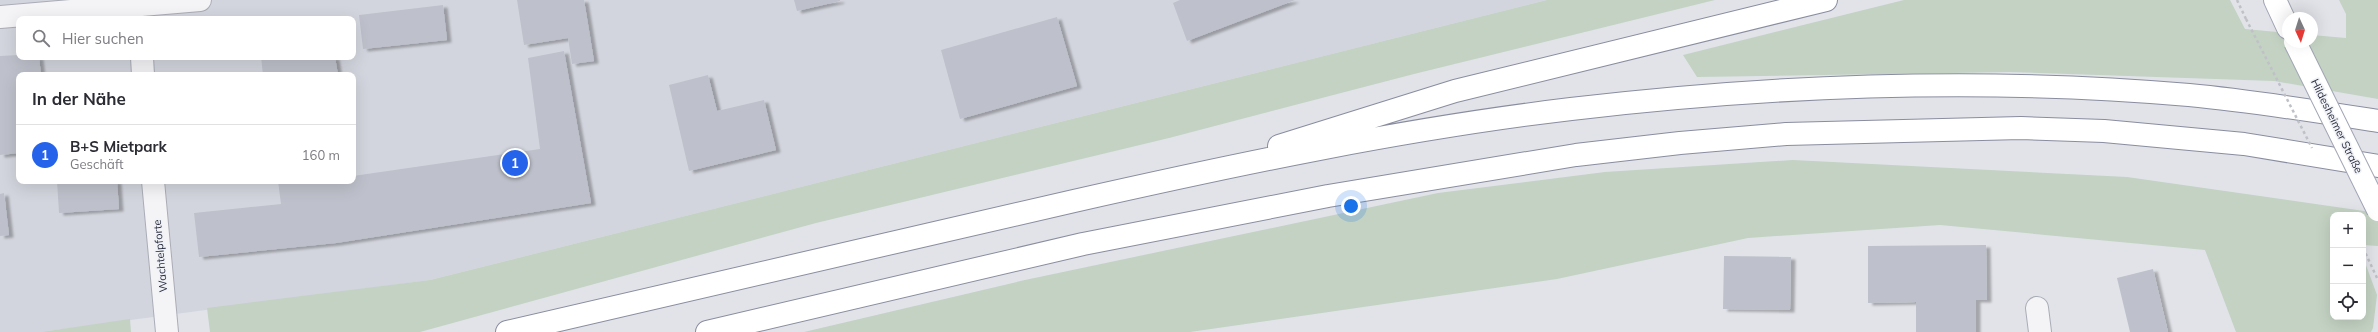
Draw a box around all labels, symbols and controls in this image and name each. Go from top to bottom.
north arrow [2282,12,2318,48]
search box [16,16,356,60]
icon: search [30,27,52,49]
text: Hier suchen [62,29,144,48]
street label: Hildesheimer Straße [2308,76,2366,176]
text: In der Nähe [32,88,126,109]
text: B+S Mietpark [70,137,167,156]
text: 1 [41,147,49,163]
text: 160 m [302,147,340,163]
pin: 1 [502,148,528,178]
text: Geschäft [70,156,124,172]
your location [1341,196,1361,216]
map controls [2330,212,2366,320]
button: + [2330,212,2366,248]
street label: Wachtelpforte [150,219,170,293]
button: − [2330,248,2366,284]
button: locate [2330,284,2366,320]

